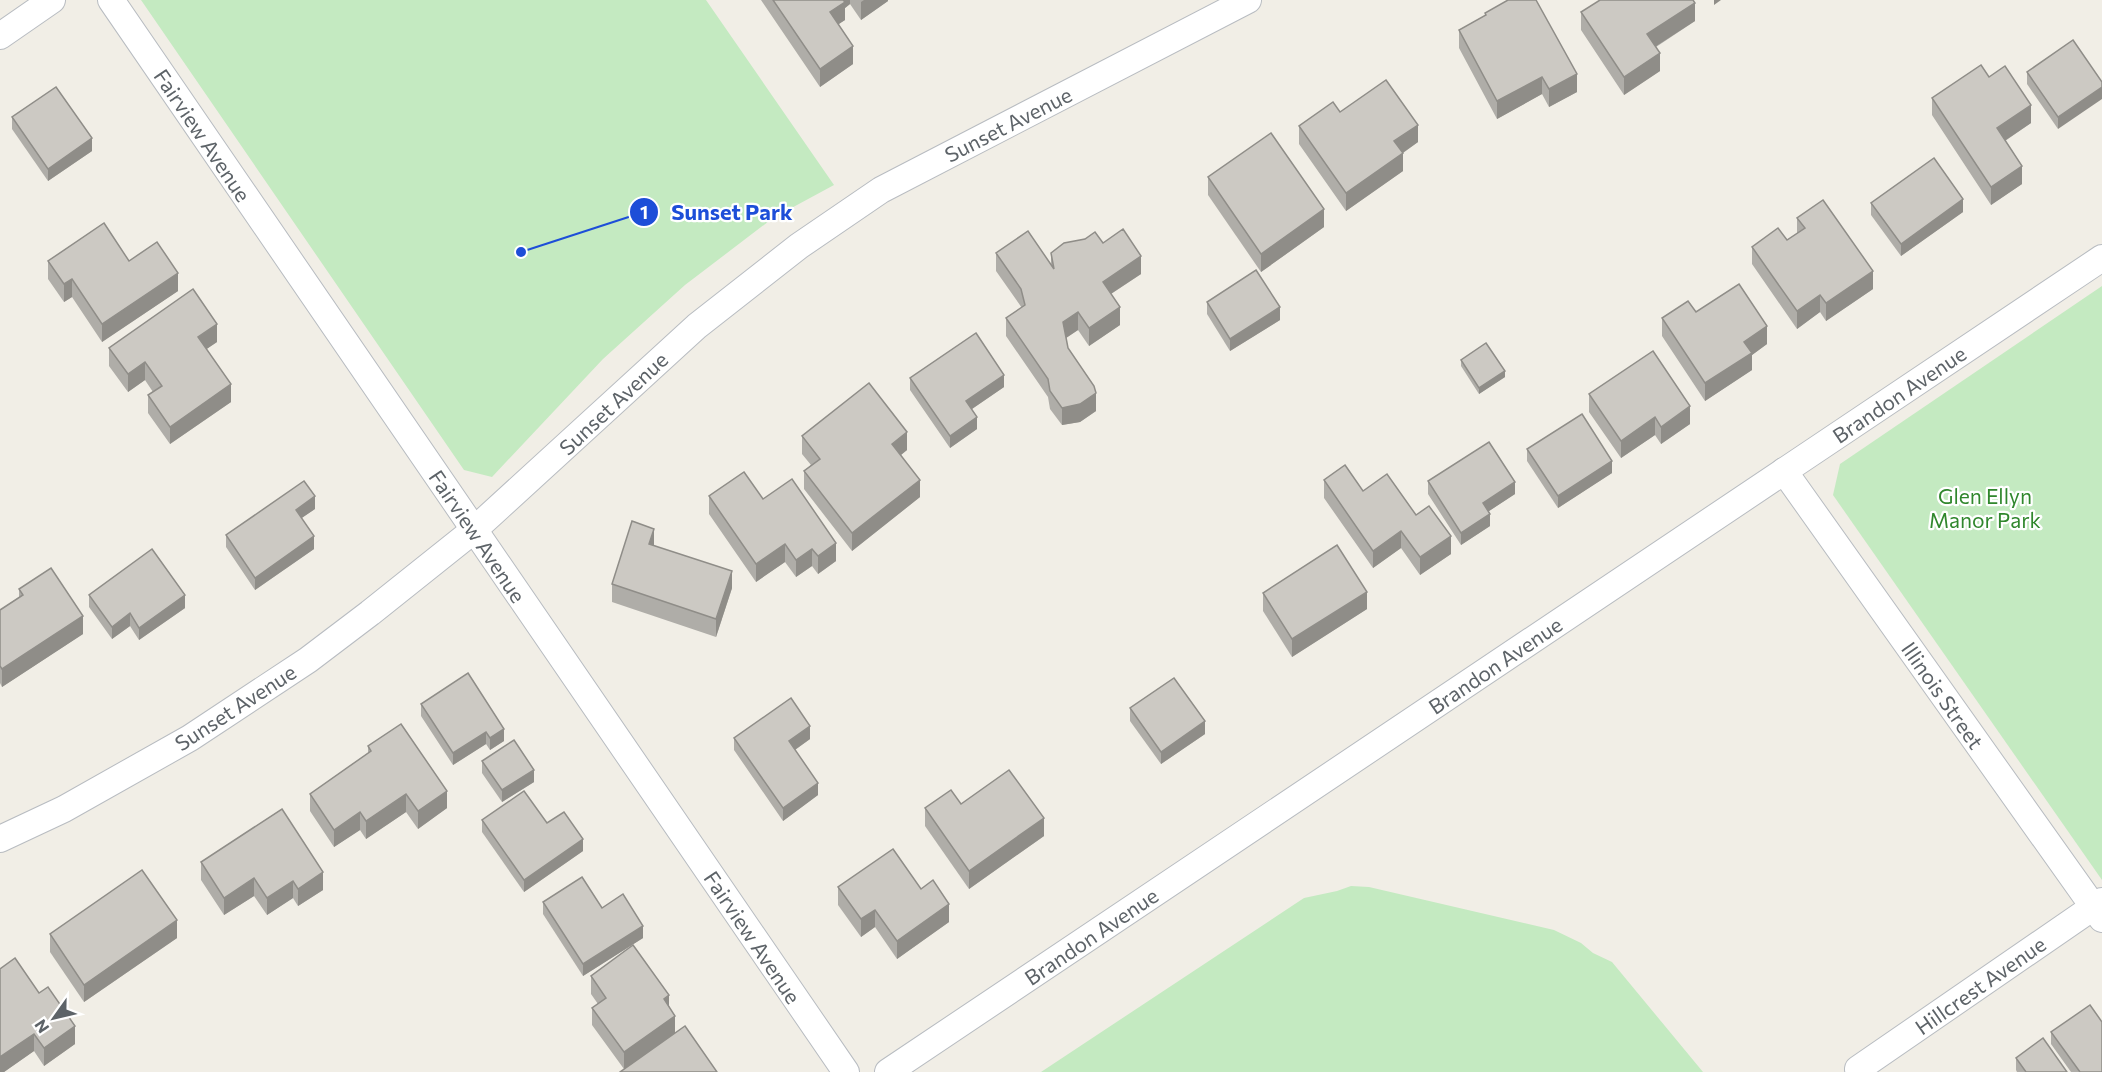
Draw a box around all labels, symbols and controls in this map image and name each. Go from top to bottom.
street label: Fairview Avenue [150,64,256,206]
street label: Sunset Avenue [940,81,1076,167]
callout: Sunset Park [629,192,805,232]
text: Sunset Park [671,198,793,225]
text: 1 [640,201,648,223]
street label: Brandon Avenue [1828,340,1970,448]
street label: Sunset Avenue [554,346,672,460]
street label: Fairview Avenue [425,465,531,607]
park label: Glen Ellyn Manor Park [1929,483,2041,532]
street label: Brandon Avenue [1424,611,1566,719]
street label: Illinois Street [1897,637,1989,753]
street label: Sunset Avenue [170,659,300,755]
street label: Fairview Avenue [700,866,806,1008]
street label: Brandon Avenue [1020,882,1162,990]
street label: Hillcrest Avenue [1910,931,2050,1039]
north arrow [24,988,84,1048]
text: N [30,1016,52,1037]

